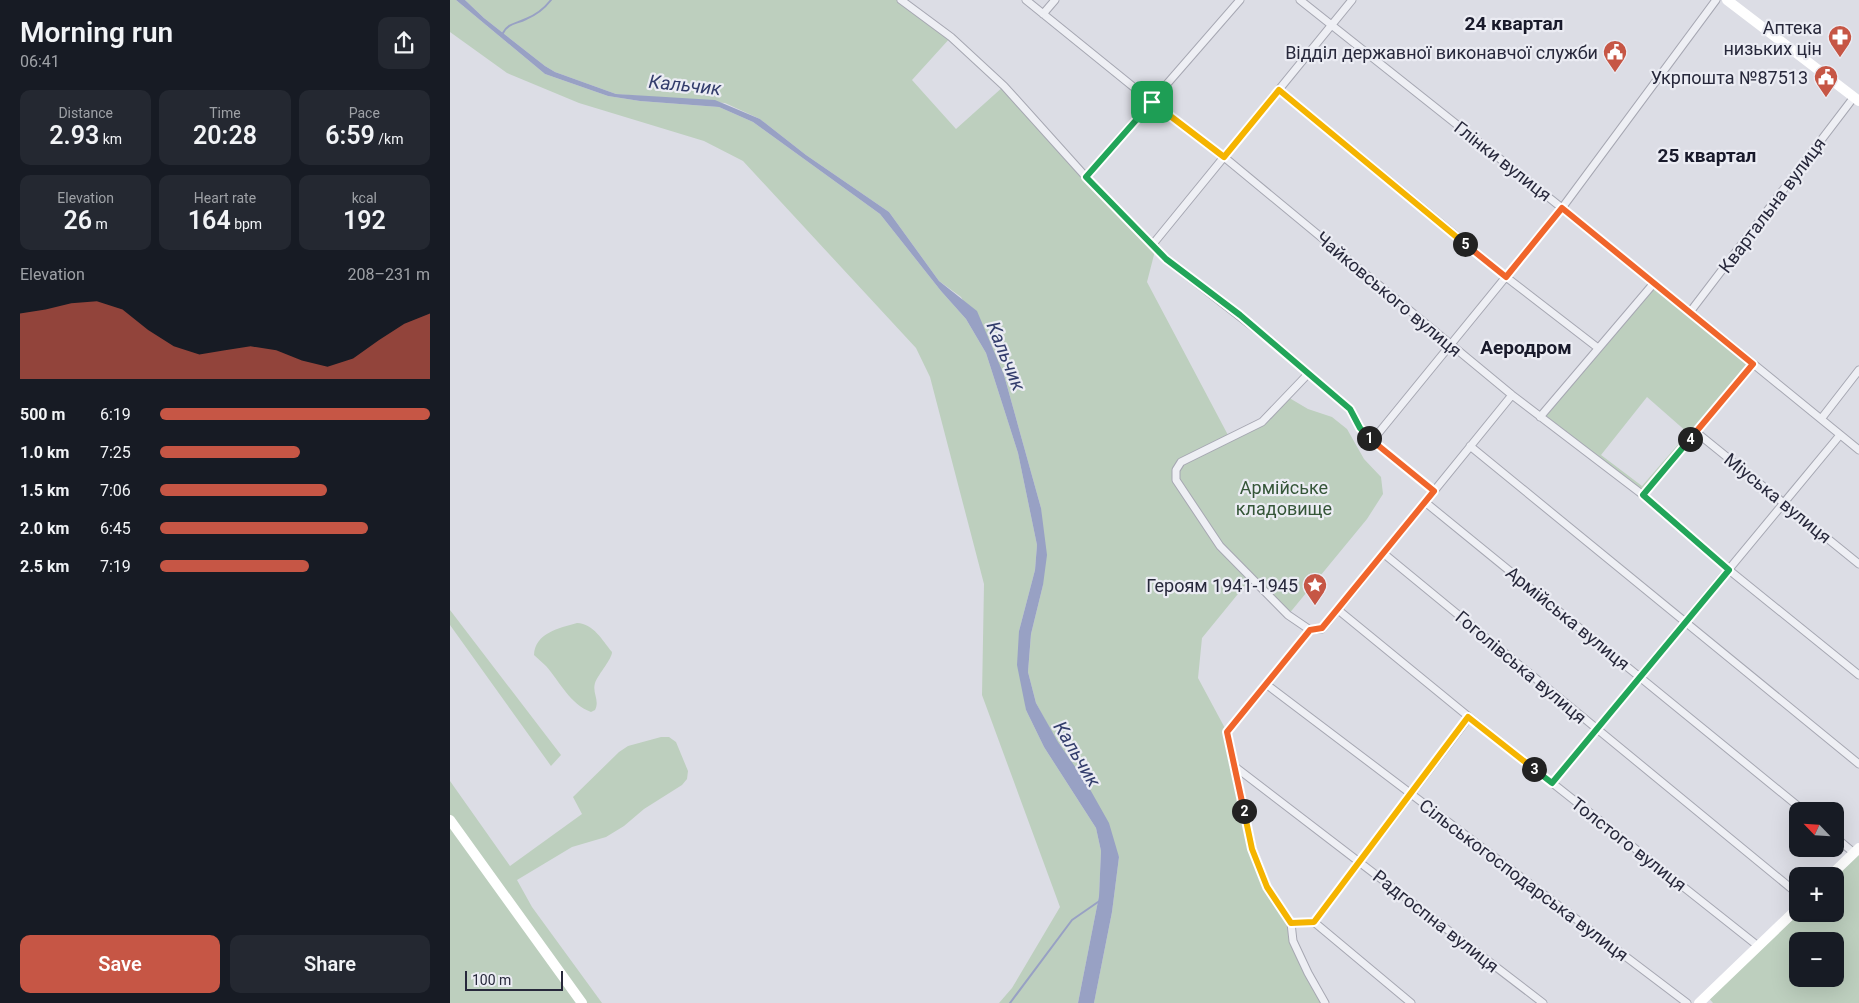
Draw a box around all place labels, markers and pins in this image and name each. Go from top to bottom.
place label: Аптека низьких цін [1723,17,1822,59]
pharmacy icon: Аптека низьких цін [1827,24,1853,58]
public building icon: Відділ державної виконавчої служби [1602,39,1628,73]
place label: Відділ державної виконавчої служби [1285,42,1598,63]
public building icon: Укрпошта №87513 [1813,64,1839,98]
place label: Укрпошта №87513 [1651,67,1808,88]
pin [1131,81,1173,123]
pin: 5 [1452,232,1478,256]
pin: 1 [1356,426,1382,450]
pin: 4 [1678,426,1702,452]
place icon: Героям 1941-1945 [1302,572,1328,606]
place label: Героям 1941-1945 [1146,575,1298,596]
pin: 3 [1522,756,1546,782]
pin: 2 [1232,798,1256,824]

